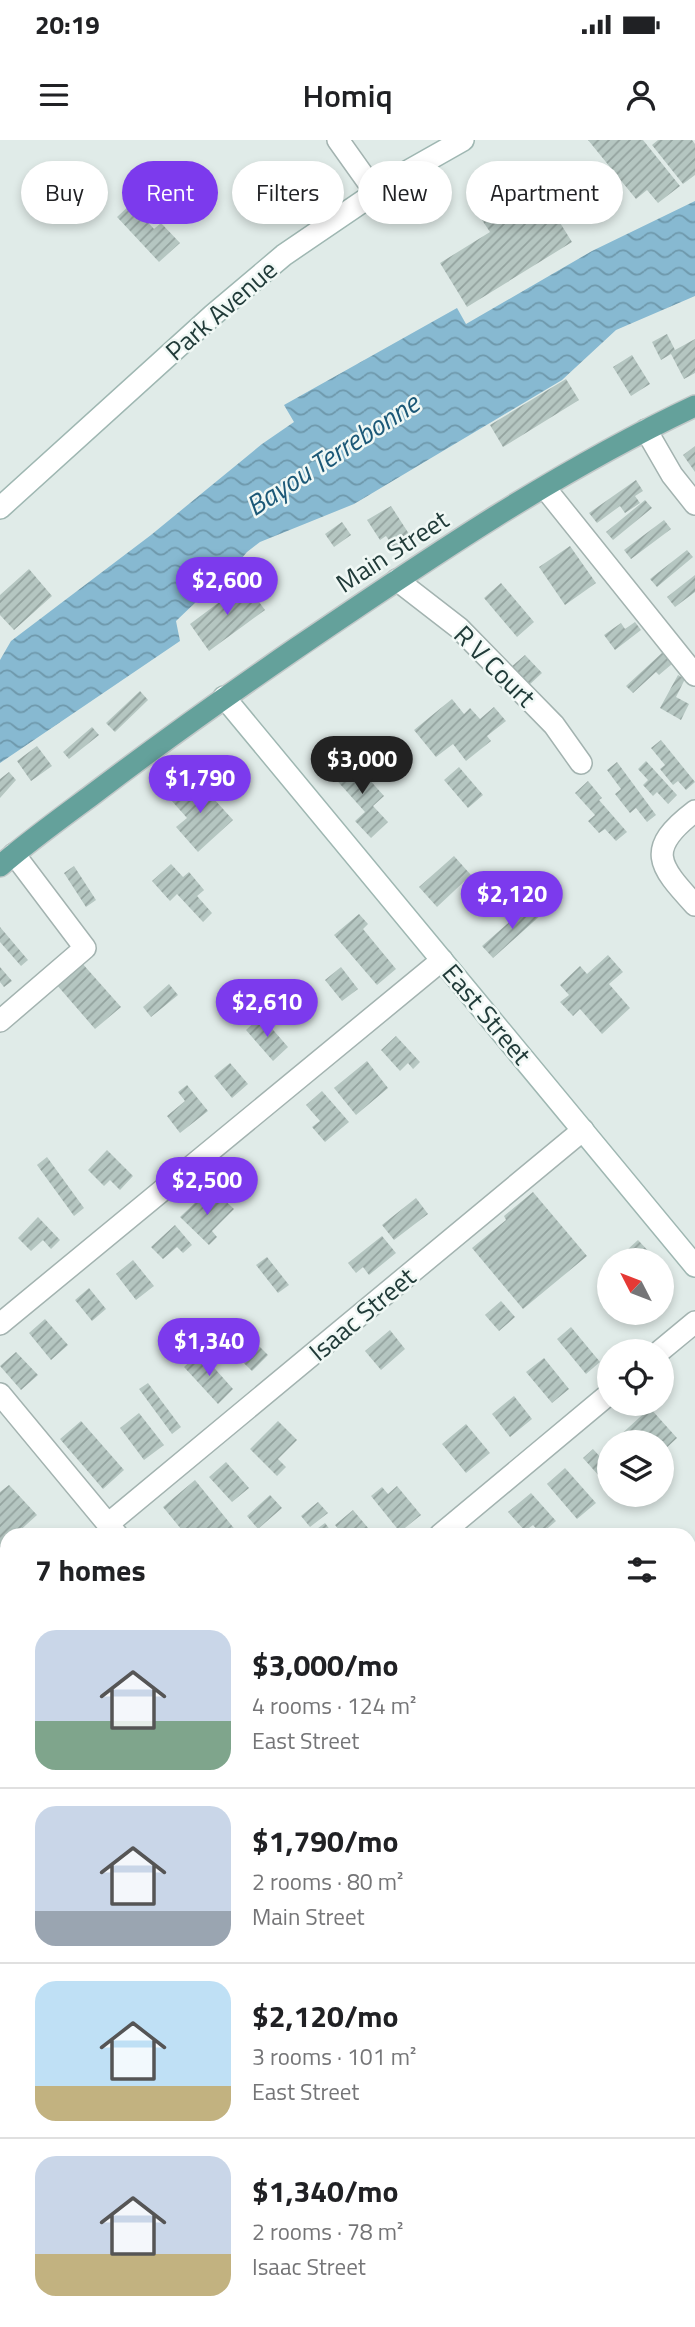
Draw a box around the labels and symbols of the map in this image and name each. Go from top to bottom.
street label: Park Avenue [157,250,285,370]
water label: Bayou Terrebonne [237,381,429,526]
street label: Main Street [328,500,456,602]
pin: $2,600 [170,558,284,617]
street label: R V Court [445,616,545,716]
pin: $3,000 [305,736,419,796]
pin: $1,790 [143,756,257,815]
pin: $2,120 [455,872,569,931]
street label: East Street [433,955,541,1073]
pin: $2,610 [210,979,324,1039]
pin: $2,500 [150,1158,264,1217]
north arrow [597,1248,674,1325]
street label: Isaac Street [300,1258,424,1370]
pin: $1,340 [152,1318,266,1378]

